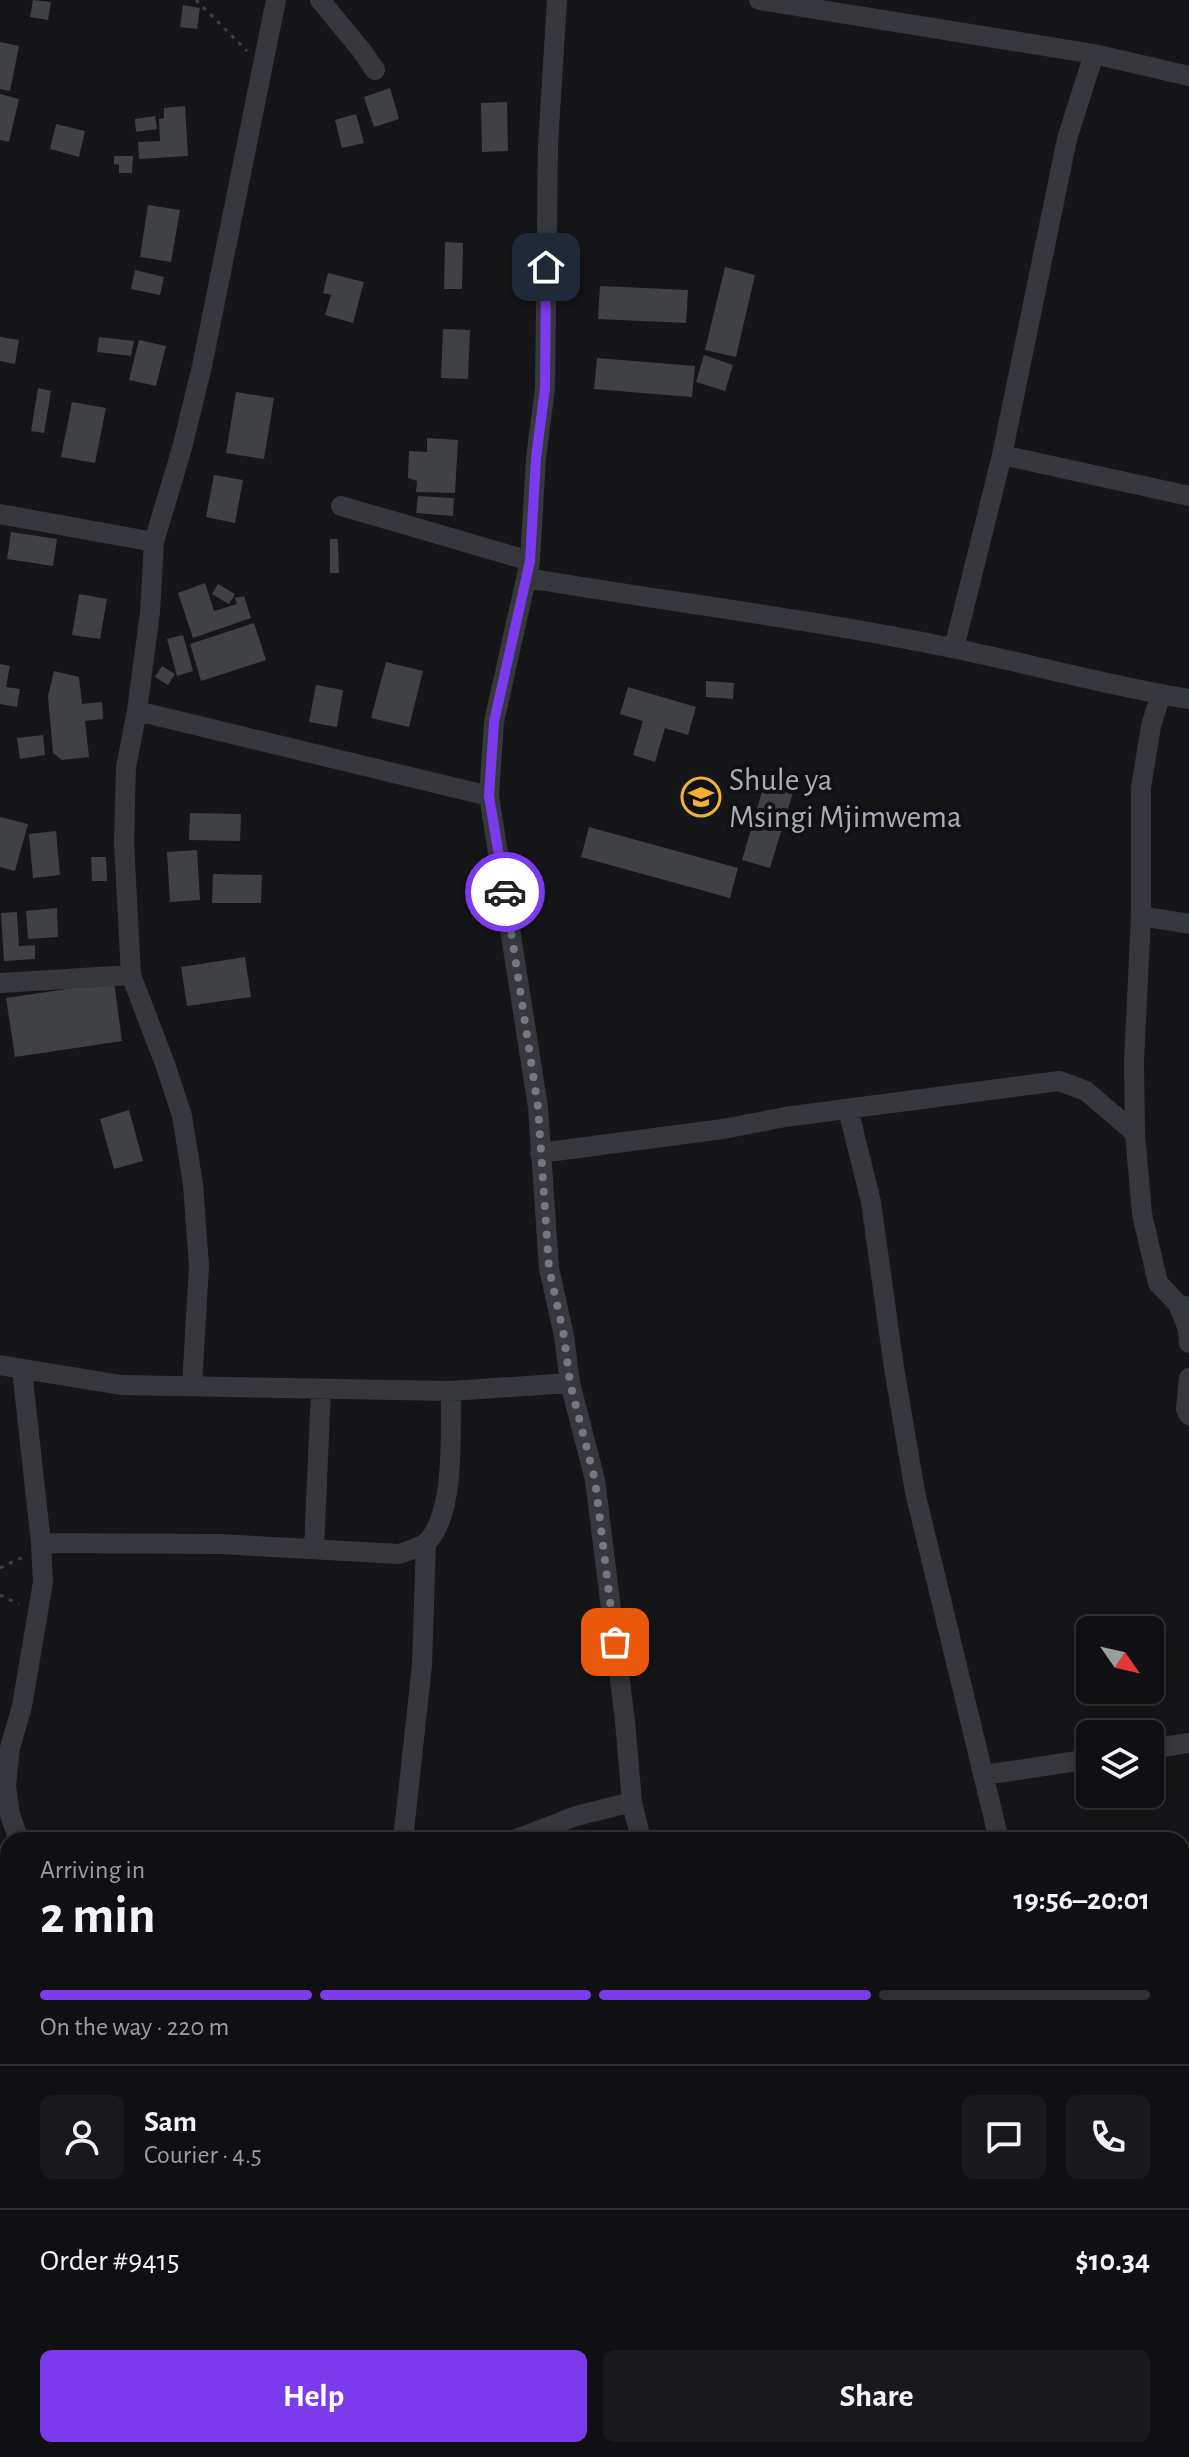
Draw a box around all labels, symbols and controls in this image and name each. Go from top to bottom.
pin [512,233,580,301]
icon: home [524,245,568,289]
place label: Shule ya Msingi Mjimwema [729,764,962,833]
school or university icon: Shule ya Msingi Mjimwema [680,776,722,818]
courier [465,852,545,932]
icon: car [483,870,527,914]
pin [581,1608,649,1676]
north arrow [1076,1616,1164,1704]
map controls [1076,1616,1164,1808]
icon: bag [593,1620,637,1664]
button: layers [1076,1720,1164,1808]
text: Arriving in [40,1857,145,1883]
text: 19:56–20:01 [1014,1885,1150,1915]
text: 2 min [40,1890,155,1942]
text: On the way · 220 m [40,2014,229,2040]
button: person [40,2095,124,2179]
button: chat [962,2095,1046,2179]
button: phone [1066,2095,1150,2179]
text: Sam [144,2107,197,2137]
text: Courier · 4.5 [144,2142,262,2168]
text: Order #9415 [40,2246,180,2276]
text: $10.34 [1075,2246,1150,2276]
button: Help [40,2350,587,2442]
button: Share [603,2350,1150,2442]

